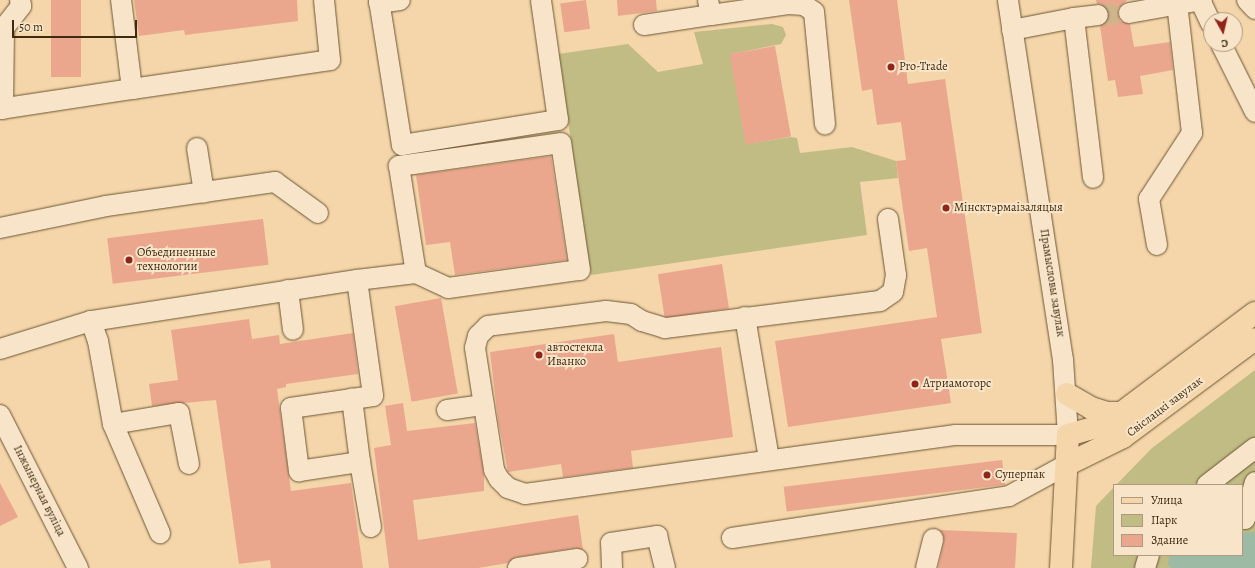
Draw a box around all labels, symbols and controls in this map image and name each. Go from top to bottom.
scale bar [14,12,139,38]
north arrow [1203,12,1243,52]
text: 50 m [19,19,43,35]
text: С [1220,35,1229,51]
place label: Pro-Trade [899,60,948,74]
marker: Pro-Trade [886,62,896,72]
place label: Мінсктэрмаізаляцыя [954,201,1063,215]
marker: Мінсктэрмаізаляцыя [941,203,951,213]
street label: Прамысловы завулак [1036,228,1068,338]
place label: Объединенные технологии [137,246,216,274]
marker: Объединенные технологии [124,255,134,265]
place label: автостекла Иванко [547,341,603,369]
marker: автостекла Иванко [534,350,544,360]
street label: Свіслацкі завулак [1124,374,1206,440]
place label: Атриамоторс [923,377,991,391]
marker: Атриамоторс [910,379,920,389]
street label: Інжынерная вуліца [10,443,68,539]
place label: Суперпак [995,468,1045,482]
marker: Суперпак [982,470,992,480]
legend [1113,484,1243,556]
text: Улица [1151,492,1182,508]
text: Парк [1151,512,1177,528]
text: Здание [1151,532,1188,548]

